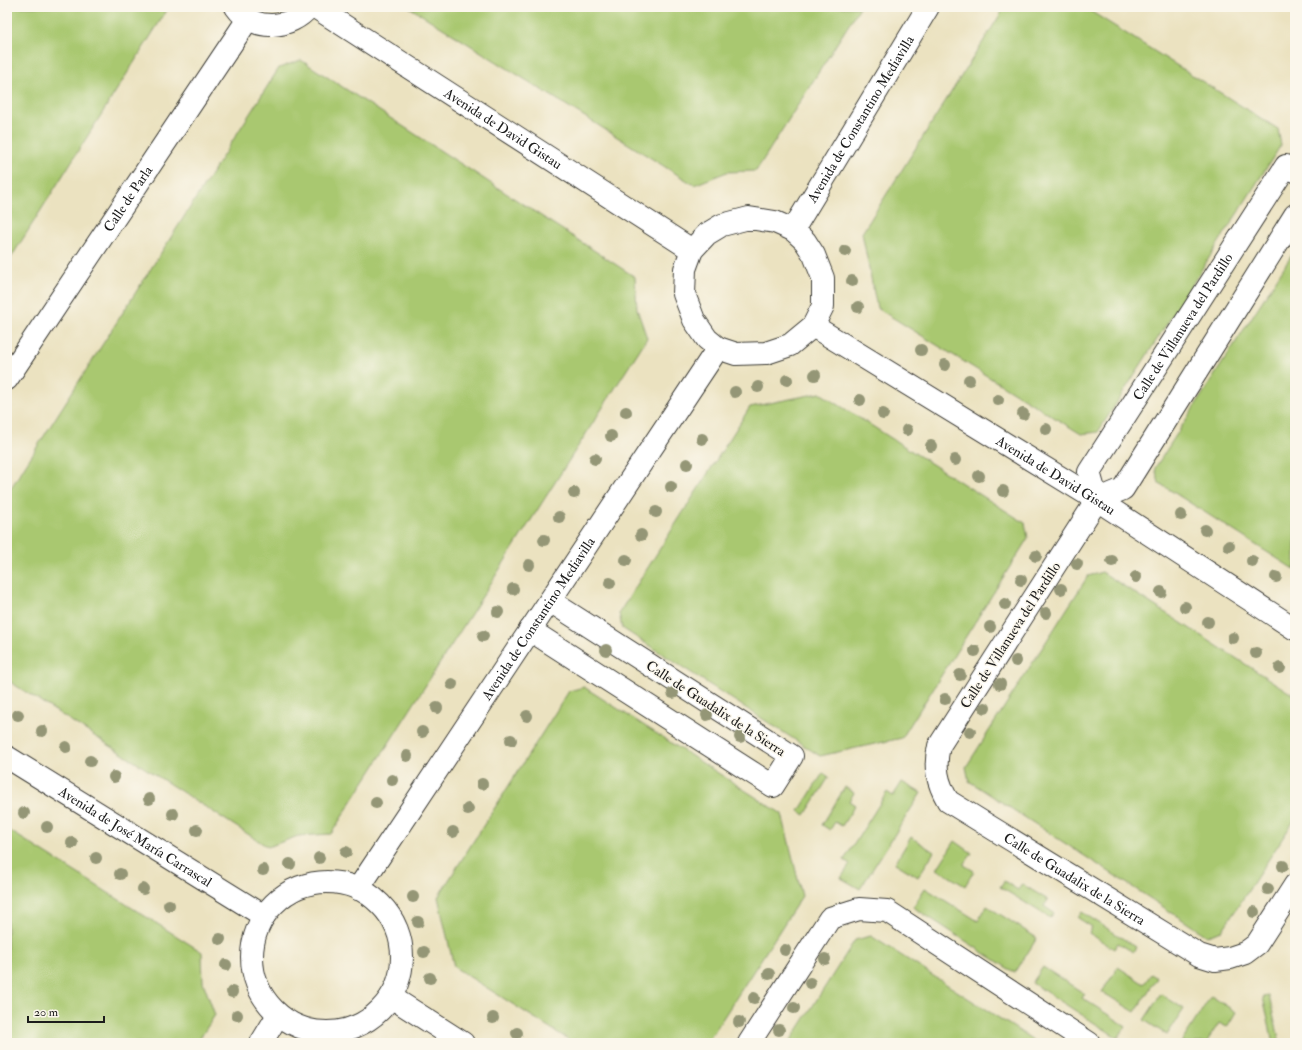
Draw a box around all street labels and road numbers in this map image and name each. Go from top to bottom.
street label: Avenida de Constantino Mediavilla [803,32,918,207]
street label: Avenida de David Gistau [440,84,565,173]
street label: Calle de Parla [100,163,156,235]
street label: Calle de Villanueva del Pardillo [1129,250,1237,404]
street label: Avenida de David Gistau [992,432,1118,519]
street label: Avenida de Constantino Mediavilla [478,534,599,704]
street label: Calle de Villanueva del Pardillo [957,559,1064,712]
street label: Calle de Guadalix de la Sierra [643,657,789,760]
street label: Avenida de José María Carrascal [54,782,215,891]
street label: Calle de Guadalix de la Sierra [1000,829,1149,929]

